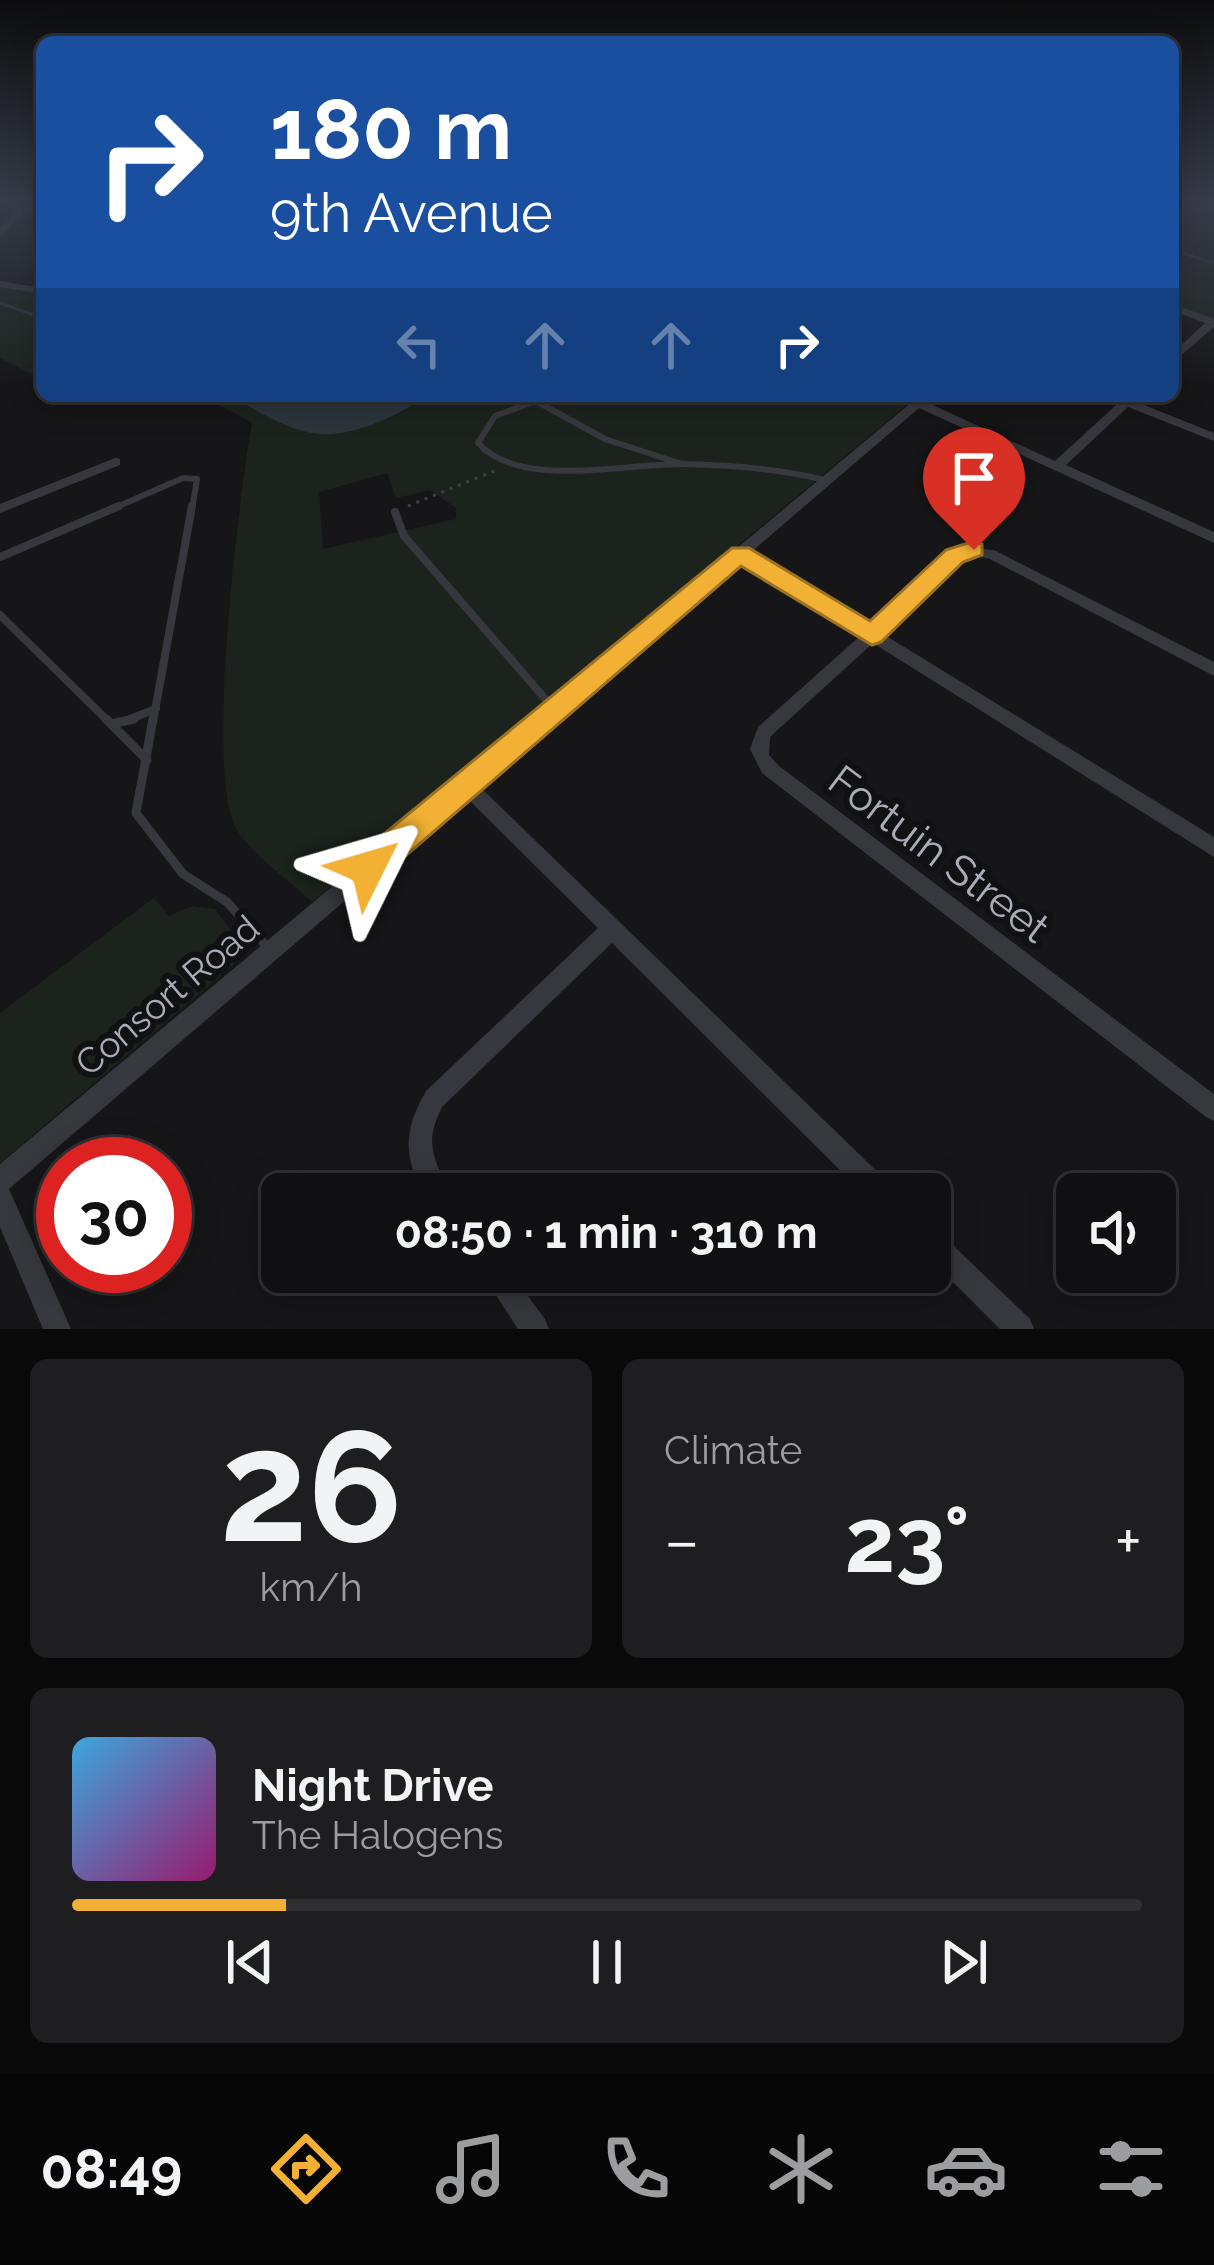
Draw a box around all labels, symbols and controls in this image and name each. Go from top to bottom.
text: 180 m [270,80,512,179]
icon: right [72,84,228,240]
text: 9th Avenue [270,181,553,245]
icon: left [386,312,452,378]
icon: ahead [512,312,578,378]
icon: ahead [638,312,704,378]
icon: right [764,312,830,378]
pin [923,427,1025,550]
icon: arrive [941,445,1007,511]
street label: Fortuin Street [819,755,1059,953]
position arrow [305,805,431,931]
street label: Consort Road [67,906,267,1084]
speed limit sign: 30 [36,1137,192,1293]
map controls [1056,1173,1176,1293]
button: sound [1056,1173,1176,1293]
text: 08:50 · 1 min · 310 m [394,1206,818,1259]
text: 26 [220,1394,402,1578]
text: Climate [664,1427,802,1473]
text: 23° [845,1487,970,1593]
text: − [664,1502,700,1579]
text: + [1115,1502,1142,1579]
text: km/h [260,1564,362,1610]
text: Night Drive [252,1759,493,1812]
text: The Halogens [252,1812,504,1858]
icon: previous [217,1929,283,1995]
icon: pause [574,1929,640,1995]
icon: next [931,1929,997,1995]
icon: directions [264,2127,348,2211]
icon: music [429,2127,513,2211]
icon: phone [594,2127,678,2211]
icon: climate [759,2127,843,2211]
icon: car [924,2127,1008,2211]
icon: filters [1089,2127,1173,2211]
text: 08:49 [41,2137,182,2201]

